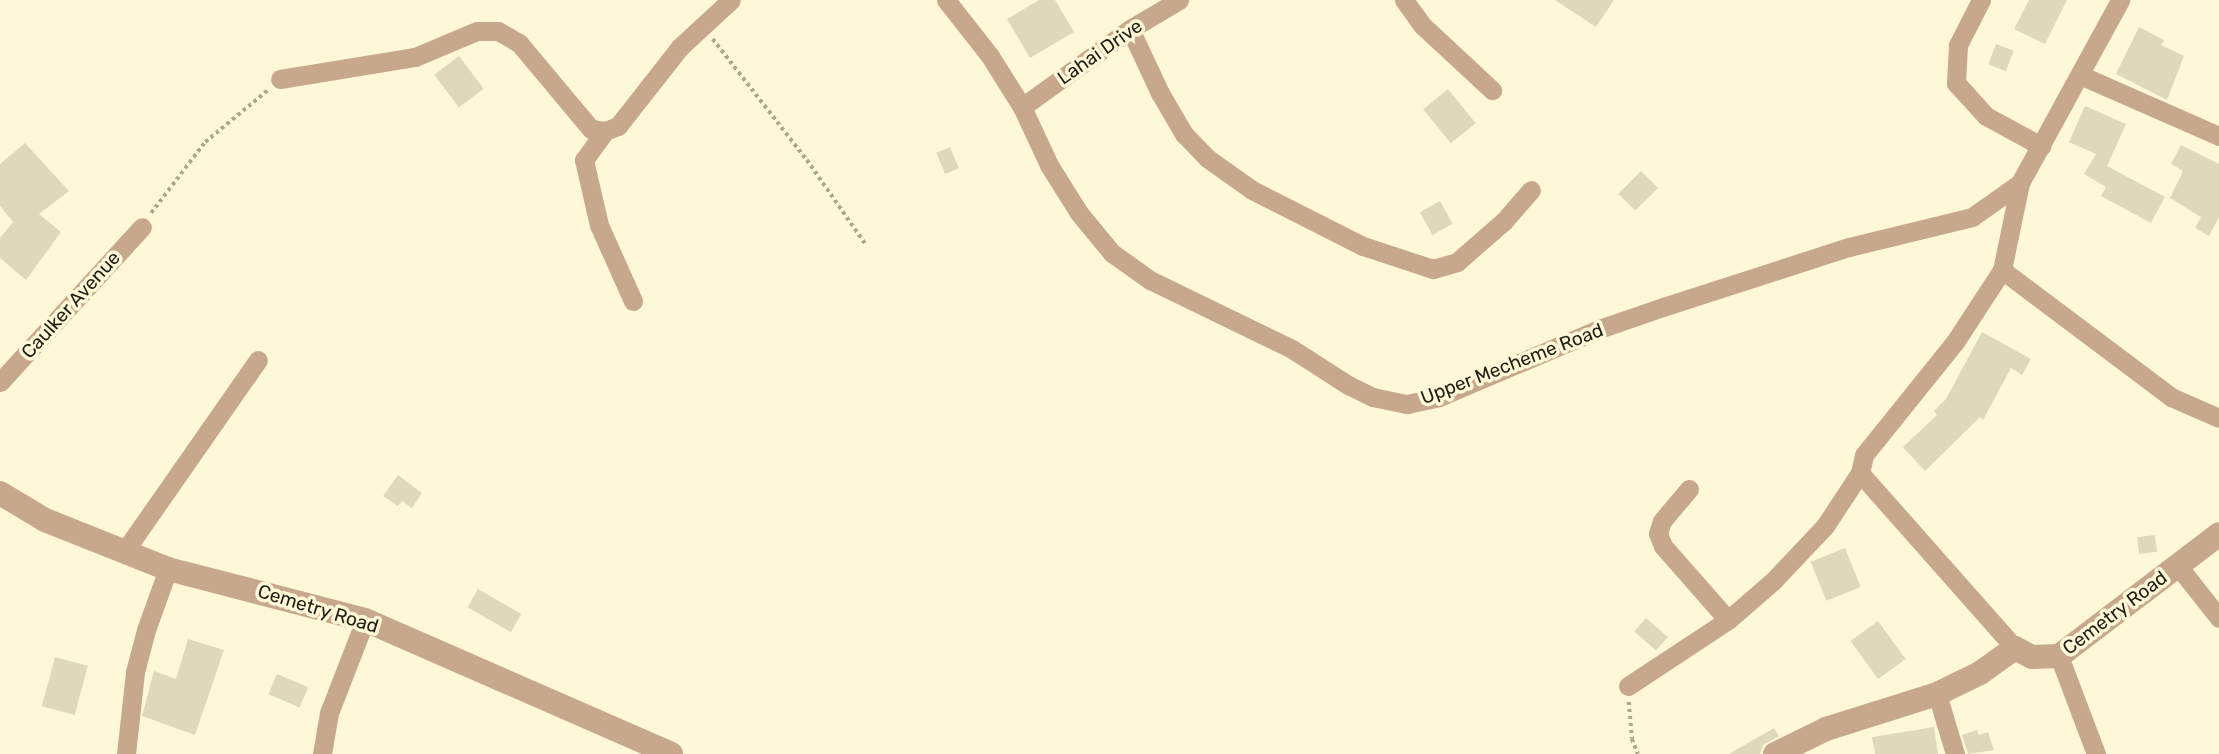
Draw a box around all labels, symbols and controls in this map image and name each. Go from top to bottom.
street label: Lahai Drive [1053,14,1147,90]
street label: Caulker Avenue [16,246,126,364]
street label: Upper Mecheme Road [1417,319,1607,409]
street label: Cemetry Road [2058,566,2172,660]
street label: Cemetry Road [255,580,381,638]

